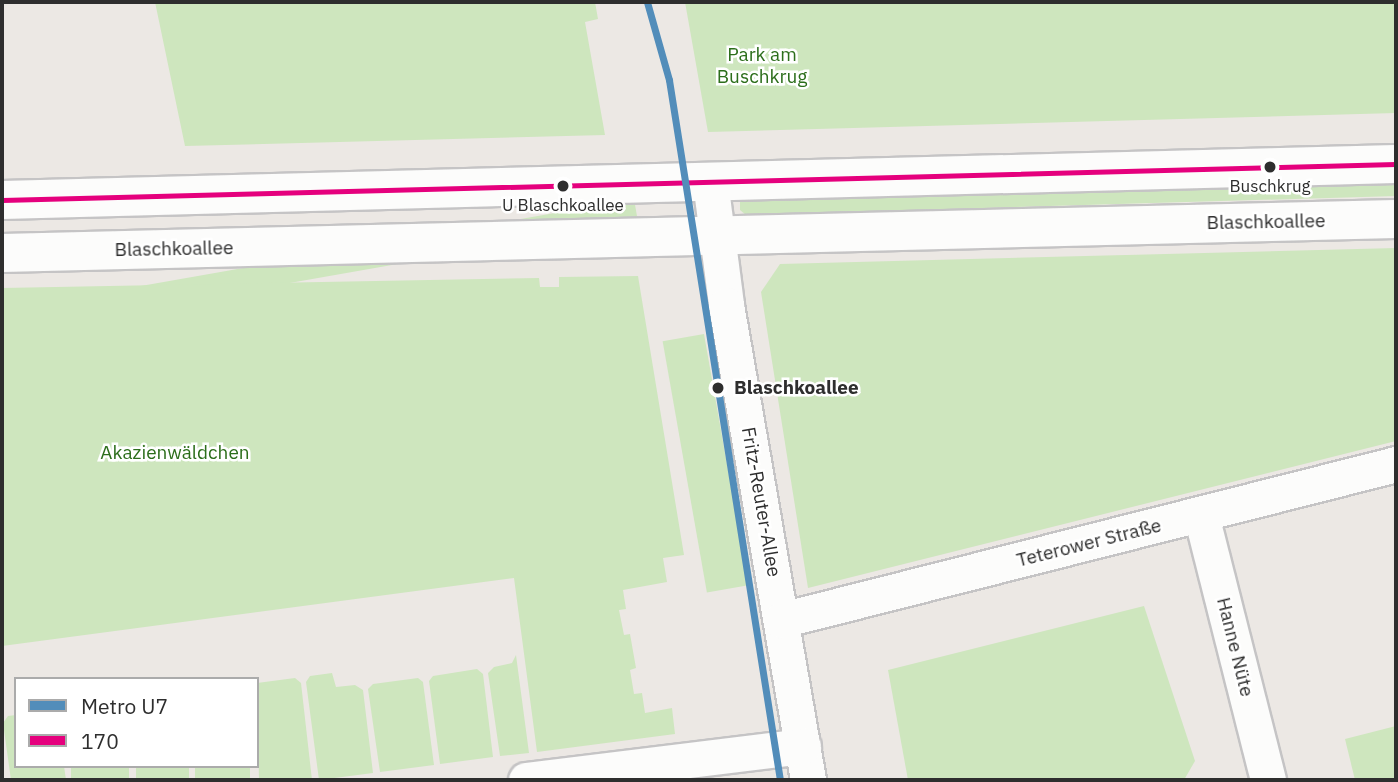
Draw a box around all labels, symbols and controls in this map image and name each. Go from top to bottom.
park label: Park am Buschkrug [717,44,807,88]
marker: Buschkrug [1263,160,1277,174]
place label: Buschkrug [1229,177,1311,197]
marker: U Blaschkoallee [556,179,570,193]
place label: U Blaschkoallee [502,196,624,216]
street label: Blaschkoallee [1206,210,1326,234]
street label: Blaschkoallee [114,237,234,261]
place label: Blaschkoallee [734,377,859,399]
marker: Blaschkoallee [708,378,728,398]
street label: Fritz-Reuter-Allee [737,425,785,579]
park label: Akazienwäldchen [100,442,250,464]
street label: Teterower Straße [1014,514,1164,572]
street label: Hanne Nüte [1212,595,1258,699]
legend [14,677,259,768]
text: Metro U7 [81,692,168,720]
text: 170 [81,727,119,755]

